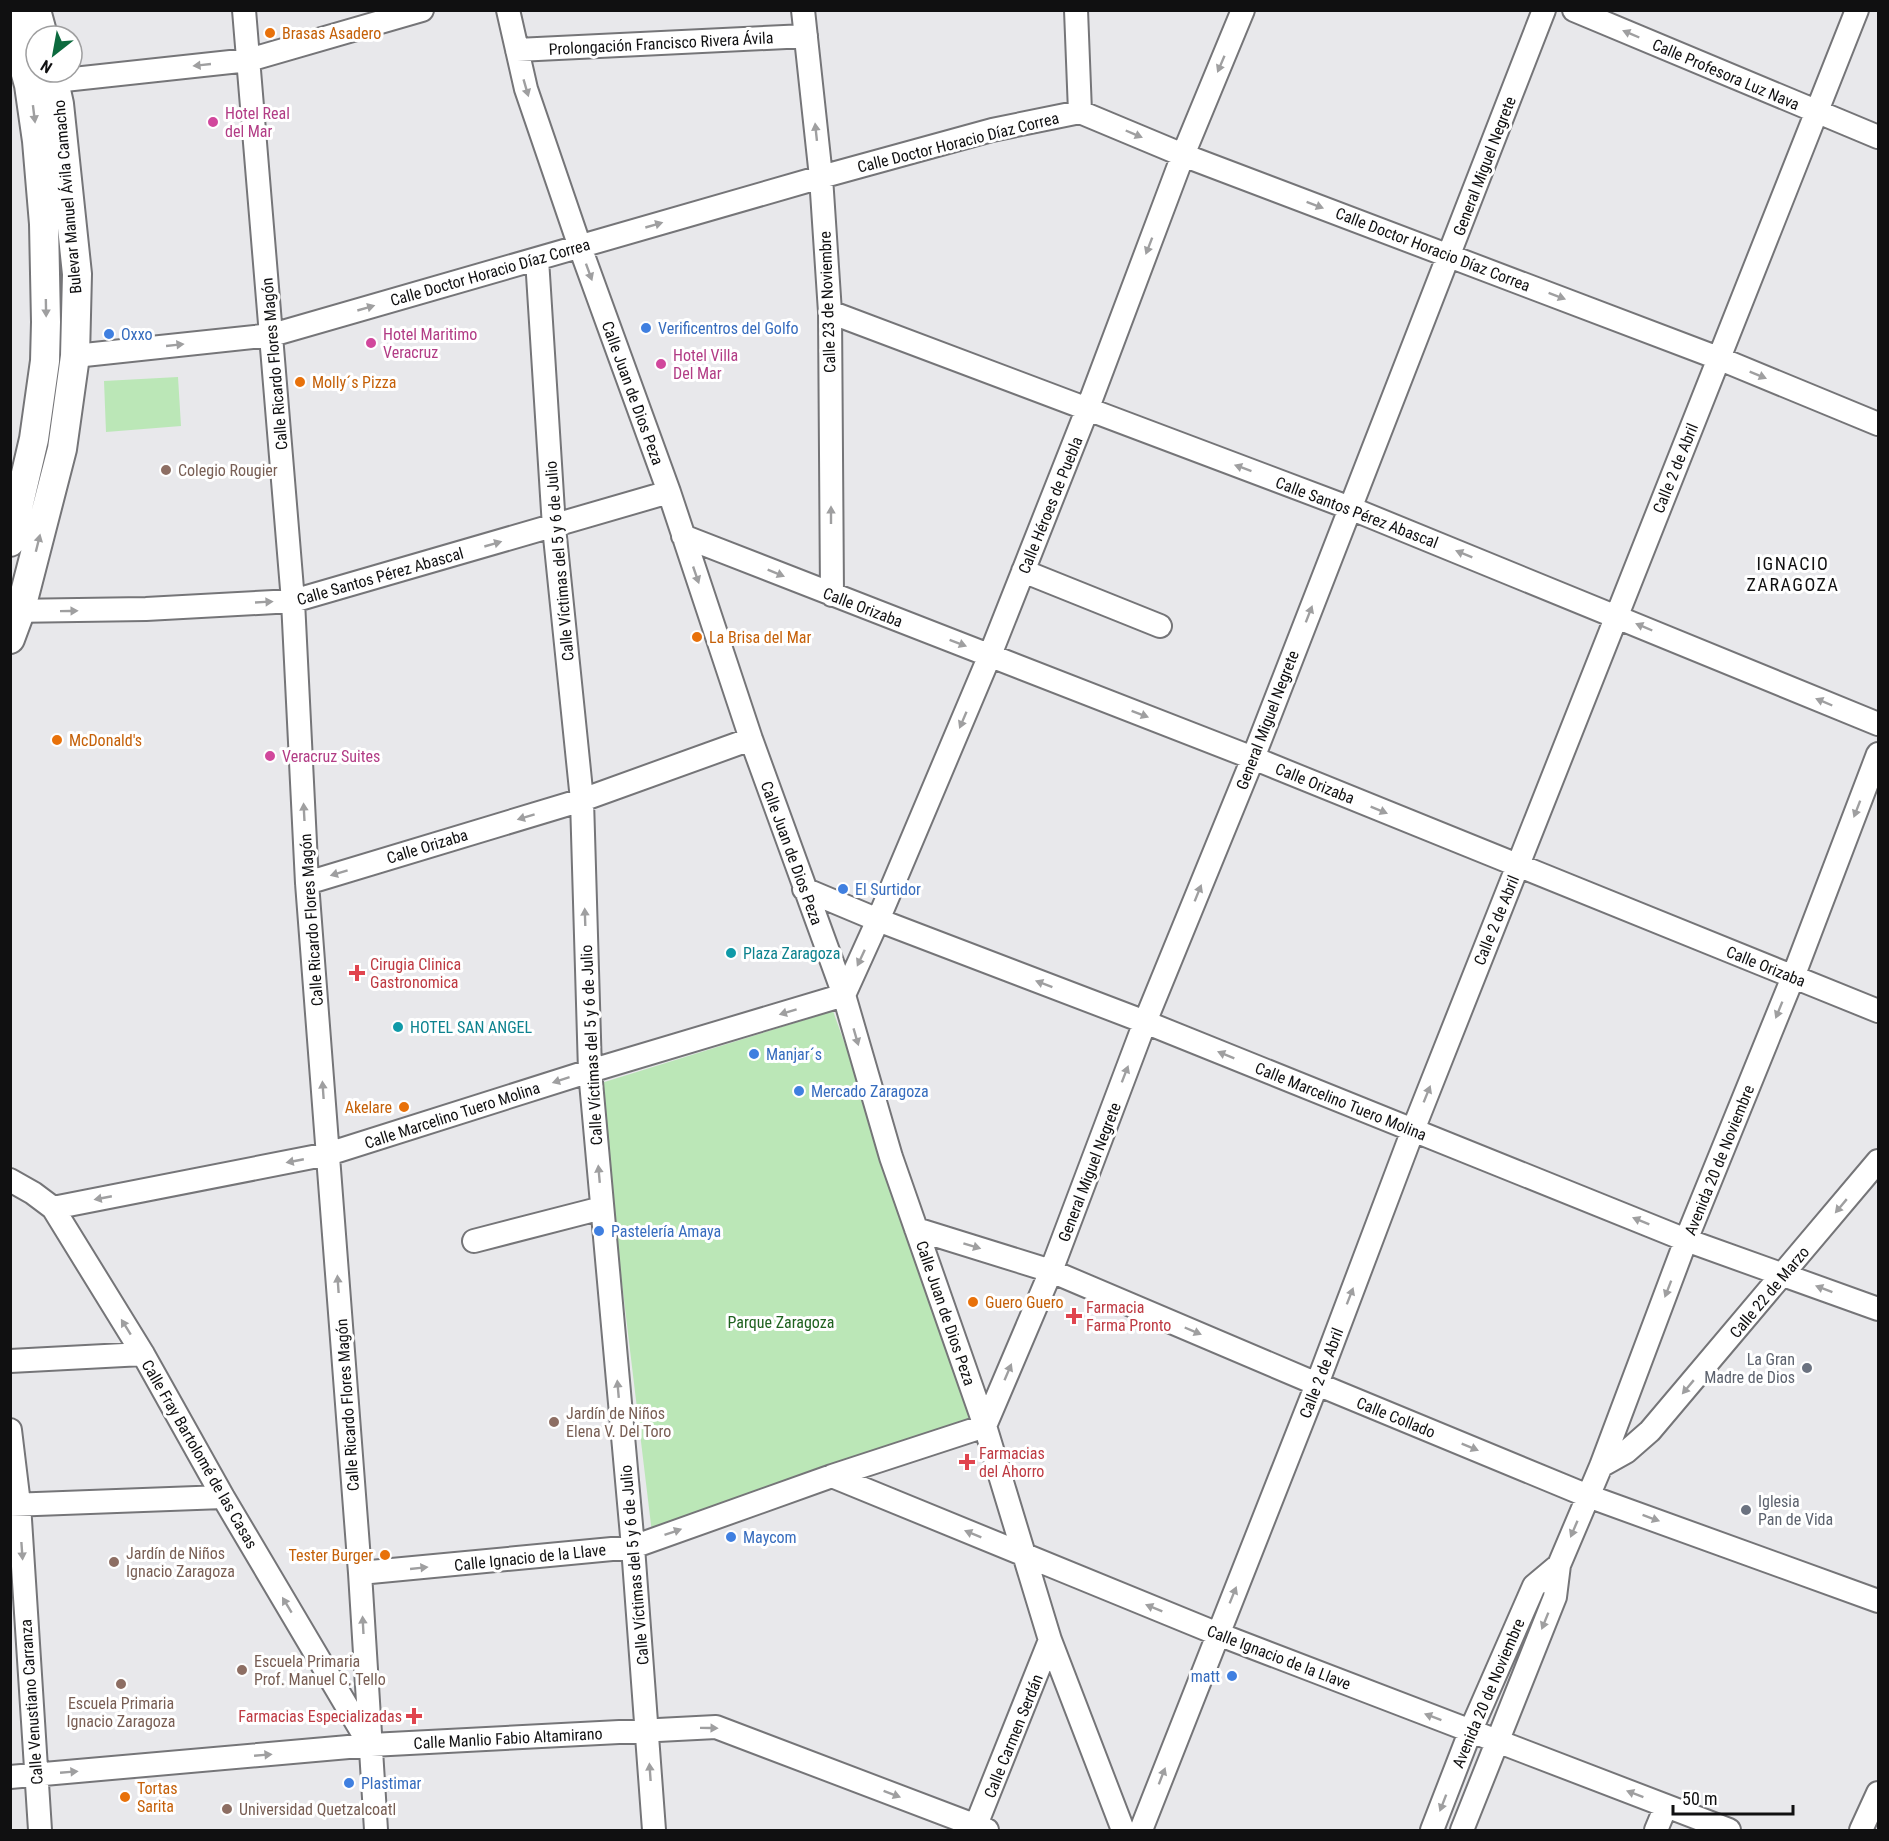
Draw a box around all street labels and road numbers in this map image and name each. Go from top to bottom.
street label: Prolongación Francisco Rivera Ávila [548,28,774,59]
street label: Calle Profesora Luz Nava [1649,35,1802,114]
street label: General Miguel Negrete [1449,94,1520,239]
street label: Bulevar Manuel Ávila Camacho [50,99,85,295]
street label: Calle Doctor Horacio Díaz Correa [855,108,1061,177]
street label: Calle Doctor Horacio Díaz Correa [1333,204,1533,295]
street label: Calle 23 de Noviembre [816,231,839,373]
street label: Calle Doctor Horacio Díaz Correa [388,235,592,310]
street label: Calle Ricardo Flores Magón [258,277,291,451]
street label: Calle Juan de Dios Peza [598,319,667,468]
street label: Calle 2 de Abril [1649,420,1702,516]
street label: Calle Héroes de Puebla [1014,434,1087,577]
street label: Calle Víctimas del 5 y 6 de Julio [541,460,578,662]
street label: Calle Santos Pérez Abascal [1273,473,1441,552]
street label: Calle Santos Pérez Abascal [295,544,466,609]
street label: Calle Orizaba [820,584,905,631]
street label: General Miguel Negrete [1232,648,1303,793]
street label: Calle Orizaba [1272,759,1357,808]
street label: Calle Juan de Dios Peza [757,779,826,928]
street label: Calle Orizaba [384,825,470,868]
street label: Calle Ricardo Flores Magón [296,833,327,1007]
street label: Calle 2 de Abril [1470,872,1523,968]
street label: Calle Orizaba [1723,942,1808,991]
street label: Calle Víctimas del 5 y 6 de Julio [577,944,606,1146]
street label: Calle Marcelino Tuero Molina [1252,1058,1429,1145]
street label: Calle Marcelino Tuero Molina [362,1078,542,1153]
street label: Avenida 20 de Noviembre [1681,1082,1758,1238]
street label: General Miguel Negrete [1054,1100,1125,1245]
street label: Calle Juan de Dios Peza [912,1238,979,1388]
street label: Calle 22 de Marzo [1726,1243,1813,1342]
street label: Calle Ricardo Flores Magón [332,1318,363,1492]
street label: Calle 2 de Abril [1296,1325,1347,1421]
street label: Calle Fray Bartolomé de las Casas [138,1356,261,1552]
street label: Calle Collado [1354,1393,1438,1442]
street label: Calle Víctimas del 5 y 6 de Julio [616,1464,653,1666]
street label: Calle Ignacio de la Llave [453,1540,607,1575]
street label: Avenida 20 de Noviembre [1448,1616,1529,1771]
street label: Calle Venustiano Carranza [16,1619,47,1785]
street label: Calle Ignacio de la Llave [1204,1621,1353,1694]
street label: Calle Carmen Serdán [980,1672,1047,1801]
street label: Calle Manlio Fabio Altamirano [413,1724,603,1753]

